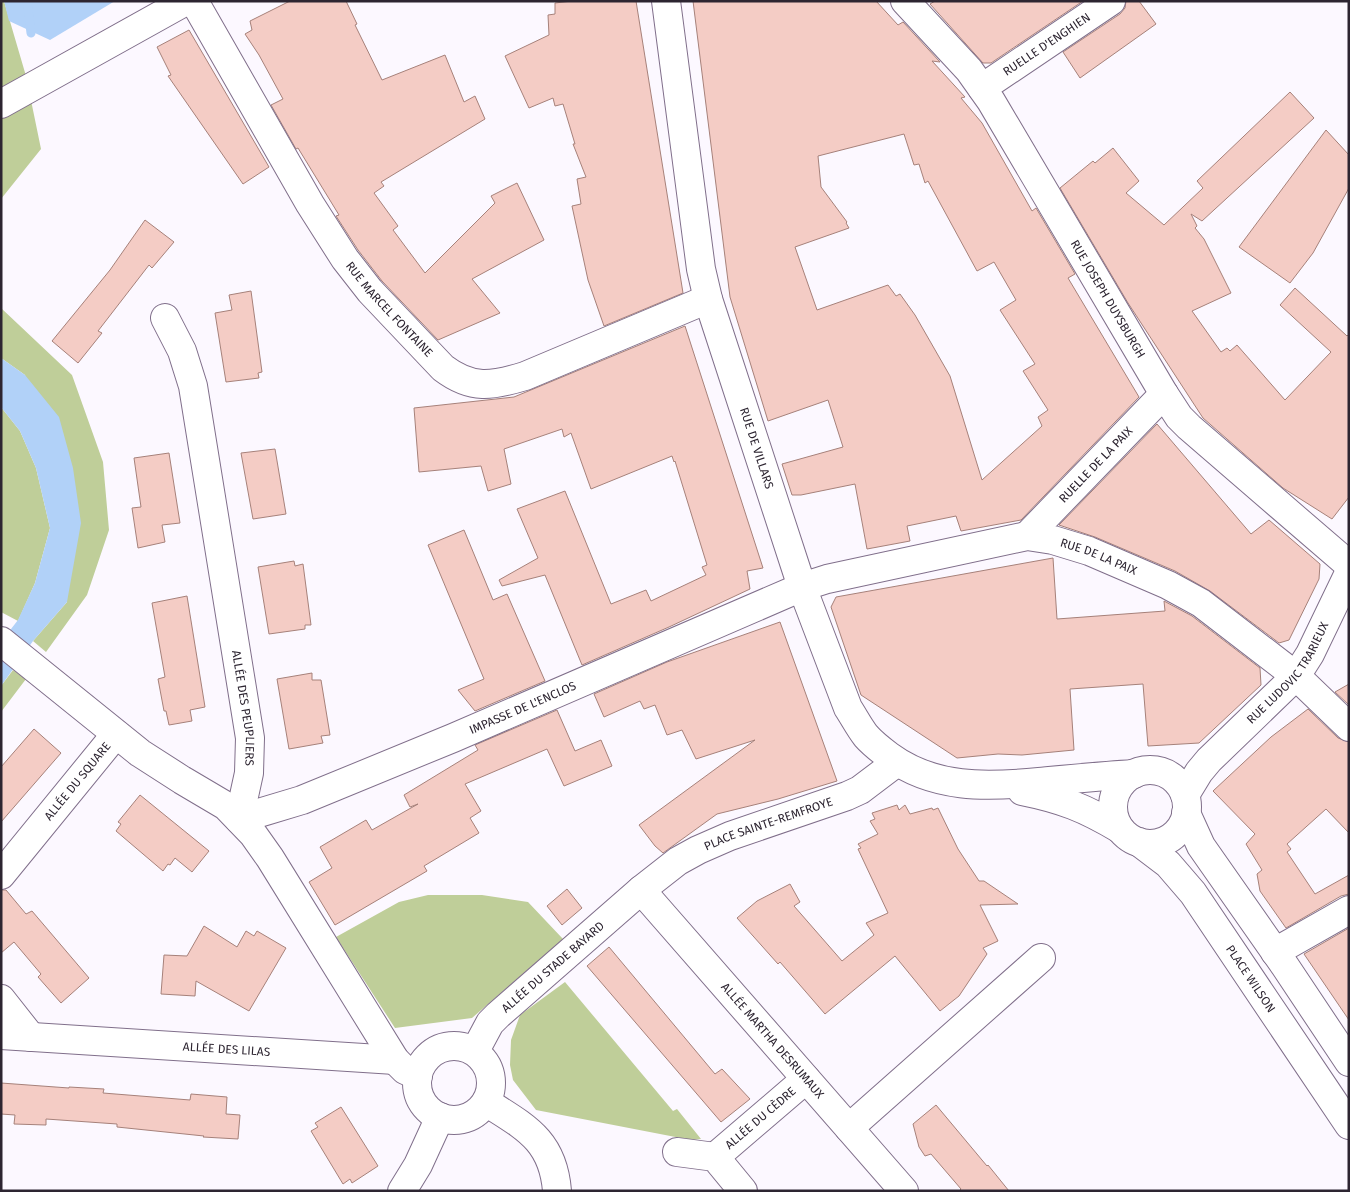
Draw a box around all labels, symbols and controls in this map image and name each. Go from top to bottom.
street label: RUELLE D'ENGHIEN [1000,10,1093,79]
street label: RUE JOSEPH DUYSBURGH [1068,237,1148,361]
street label: RUE MARCEL FONTAINE [343,259,436,360]
street label: RUE DE VILLARS [737,406,777,491]
street label: RUELLE DE LA PAIX [1056,424,1136,506]
street label: RUE DE LA PAIX [1059,536,1140,578]
street label: RUE LUDOVIC TRARIEUX [1244,619,1332,727]
street label: ALLÉE DES PEUPLIERS [229,649,257,767]
street label: IMPASSE DE L'ENCLOS [467,678,579,737]
street label: ALLÉE DU SQUARE [41,739,114,823]
street label: PLACE SAINTE-REMFROYE [702,794,834,853]
street label: ALLÉE DU STADE BAYARD [499,918,607,1015]
street label: PLACE WILSON [1223,942,1278,1015]
street label: ALLÉE MARTHA DESRUMAUX [718,980,827,1102]
street label: ALLÉE DES LILAS [182,1040,271,1059]
street label: ALLÉE DU CÈDRE [722,1084,799,1152]

